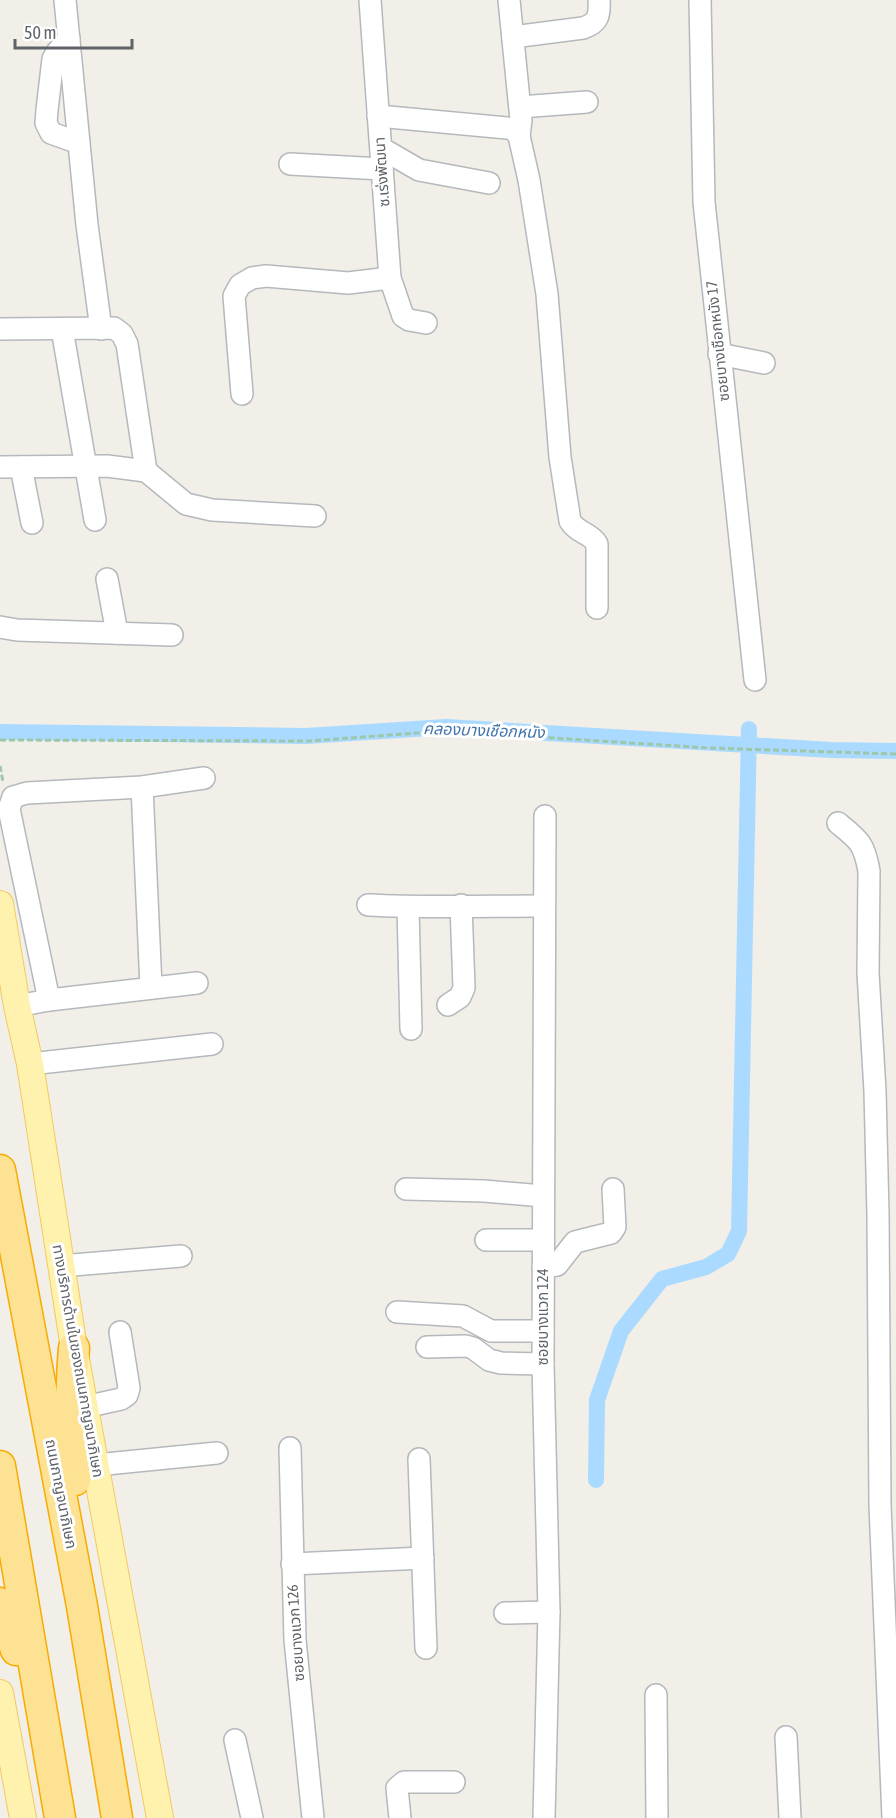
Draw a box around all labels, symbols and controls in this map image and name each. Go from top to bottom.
scale bar [15,12,132,50]
text: 50 m [24,22,56,43]
street label: ซ.เร่งพัฒนา [371,137,392,208]
street label: ซอยบางเชือกหนัง 17 [703,280,732,402]
water label: คลองบางเชือกหนัง [423,719,546,741]
street label: ทางบริการด้านในของถนนกาญจนาภิเษก [50,1243,107,1479]
street label: ซอยบางแวก 124 [534,1268,551,1366]
street label: ถนนกาญจนาภิเษก [43,1438,80,1550]
street label: ซอยบางแวก 126 [284,1584,307,1682]

